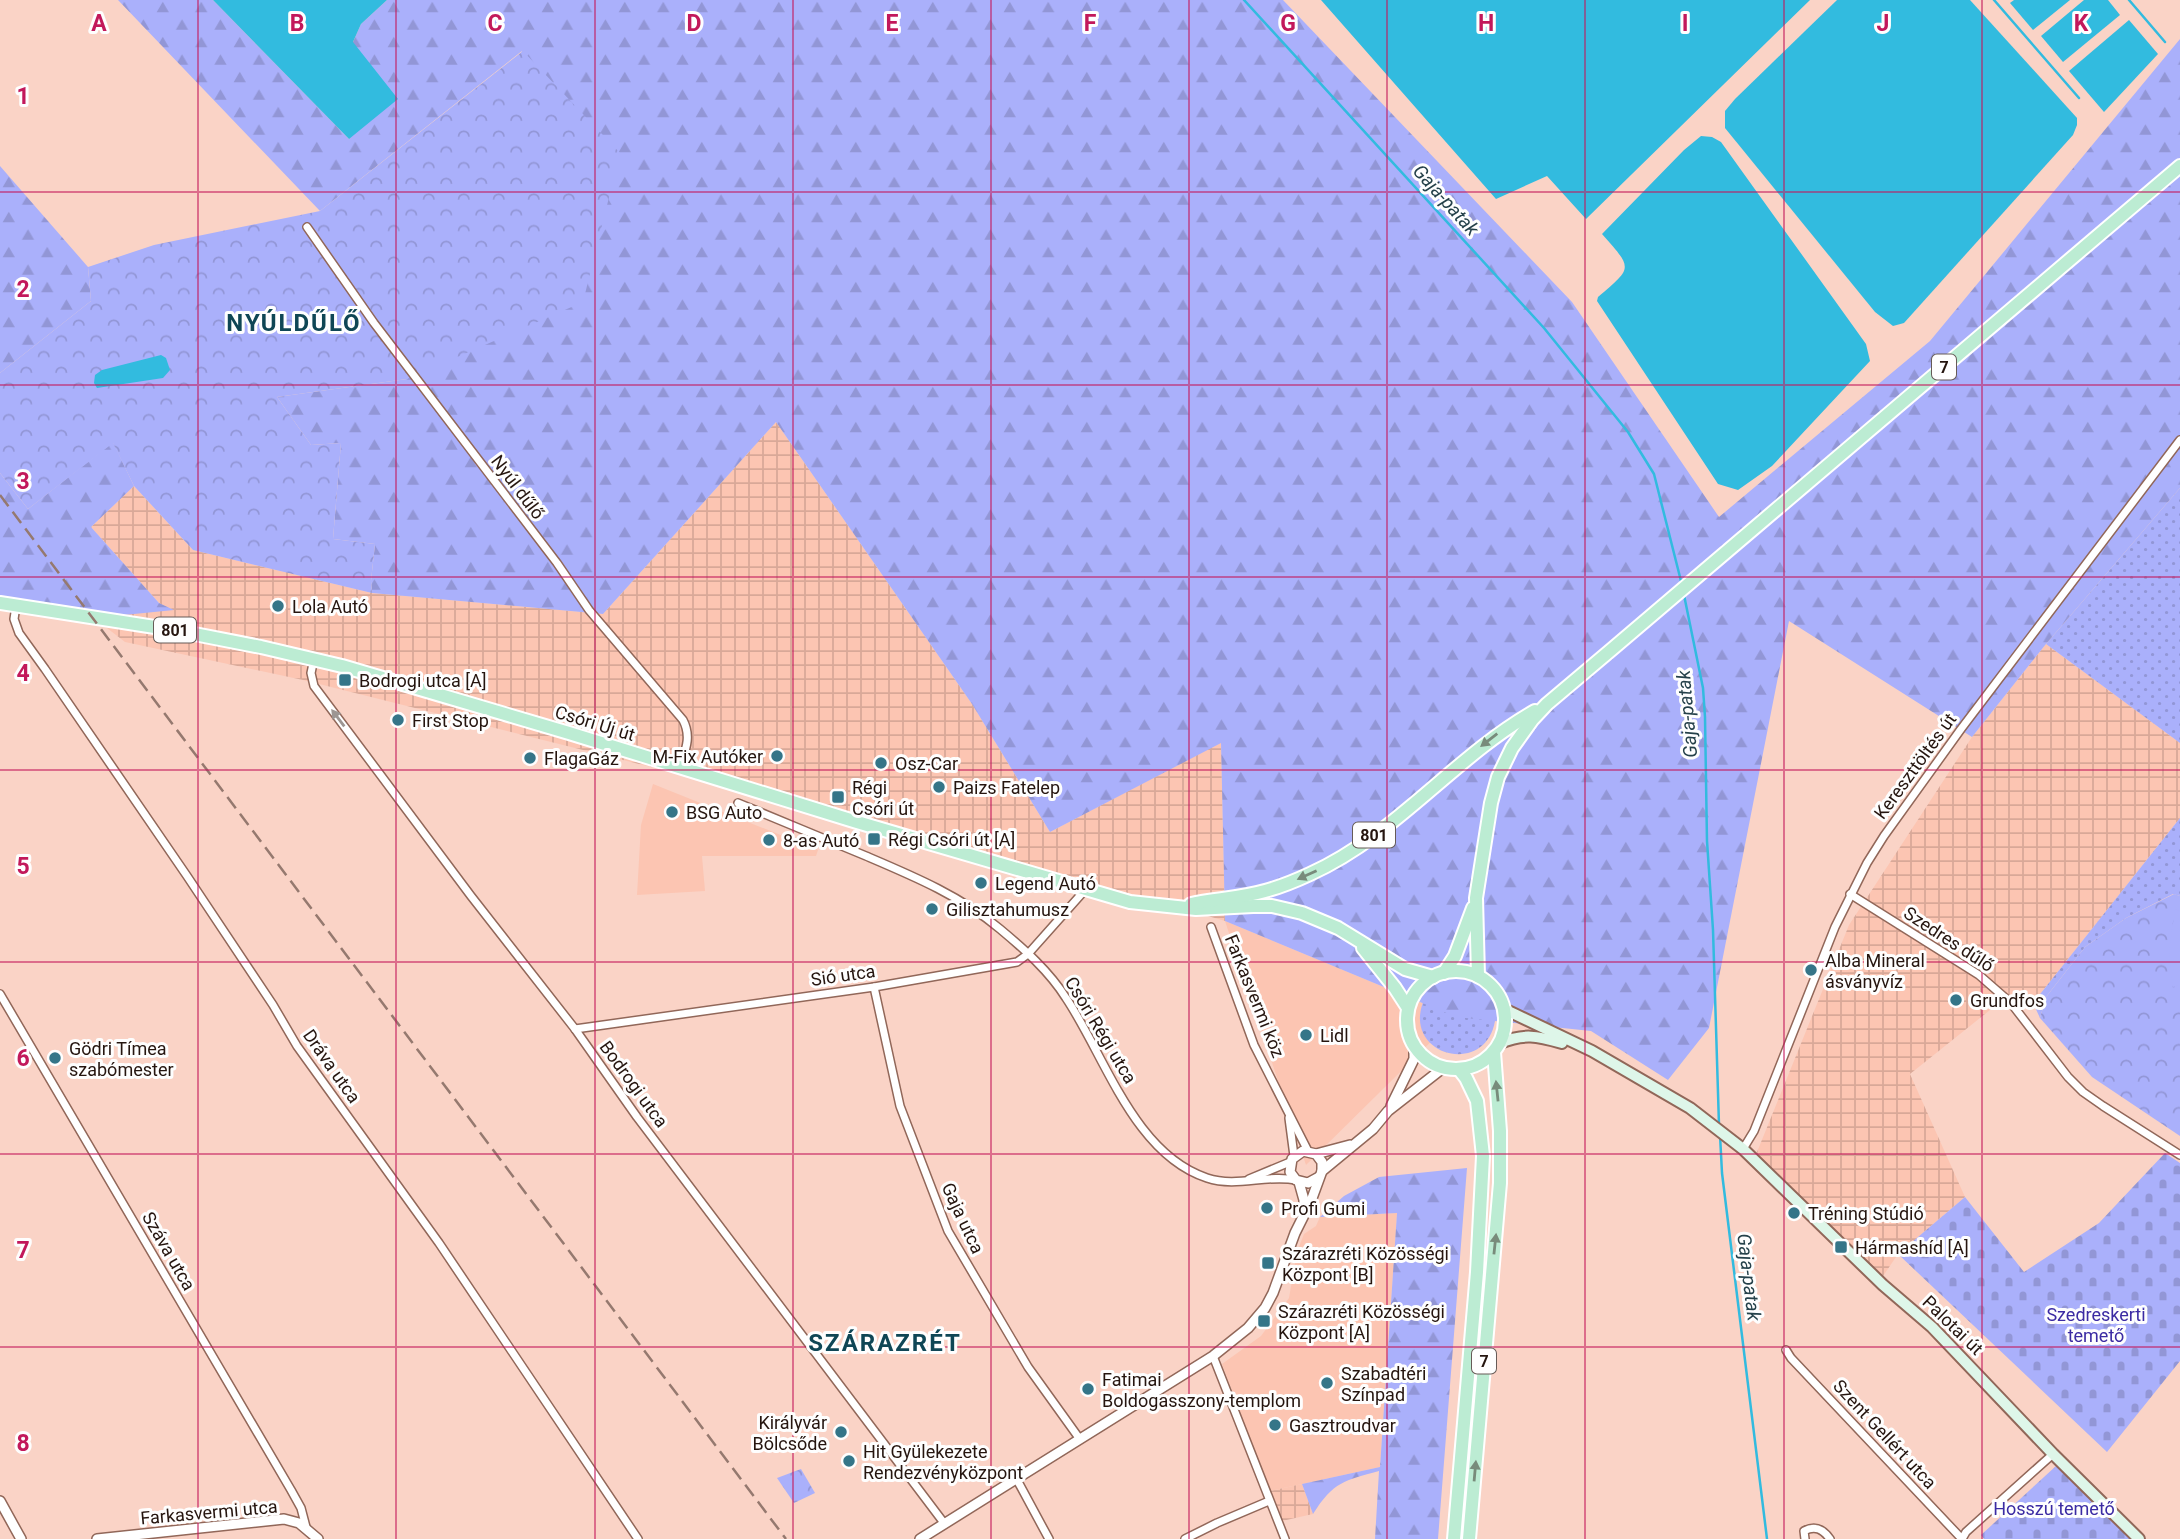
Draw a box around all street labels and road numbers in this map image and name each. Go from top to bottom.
road number: 7 [1932,354,1956,380]
street label: Nyúl dűlő [487,451,549,523]
road number: 801 [154,618,196,642]
street label: Csóri Új út [552,701,638,745]
street label: Kereszttöltés út [1870,709,1960,823]
road number: 801 [1353,822,1395,848]
street label: Szedres dűlő [1900,902,1998,976]
street label: Farkasvermi köz [1221,931,1289,1061]
street label: Sió utca [809,960,877,990]
street label: Csóri Régi utca [1061,973,1141,1087]
street label: Dráva utca [299,1025,365,1107]
street label: Bodrogi utca [596,1037,672,1131]
street label: Gaja utca [938,1179,988,1257]
street label: Száva utca [138,1208,200,1294]
street label: Palotai út [1918,1291,1988,1359]
road number: 7 [1472,1348,1496,1373]
street label: Szent Gellért utca [1829,1375,1941,1493]
street label: Farkasvermi utca [140,1496,278,1528]

